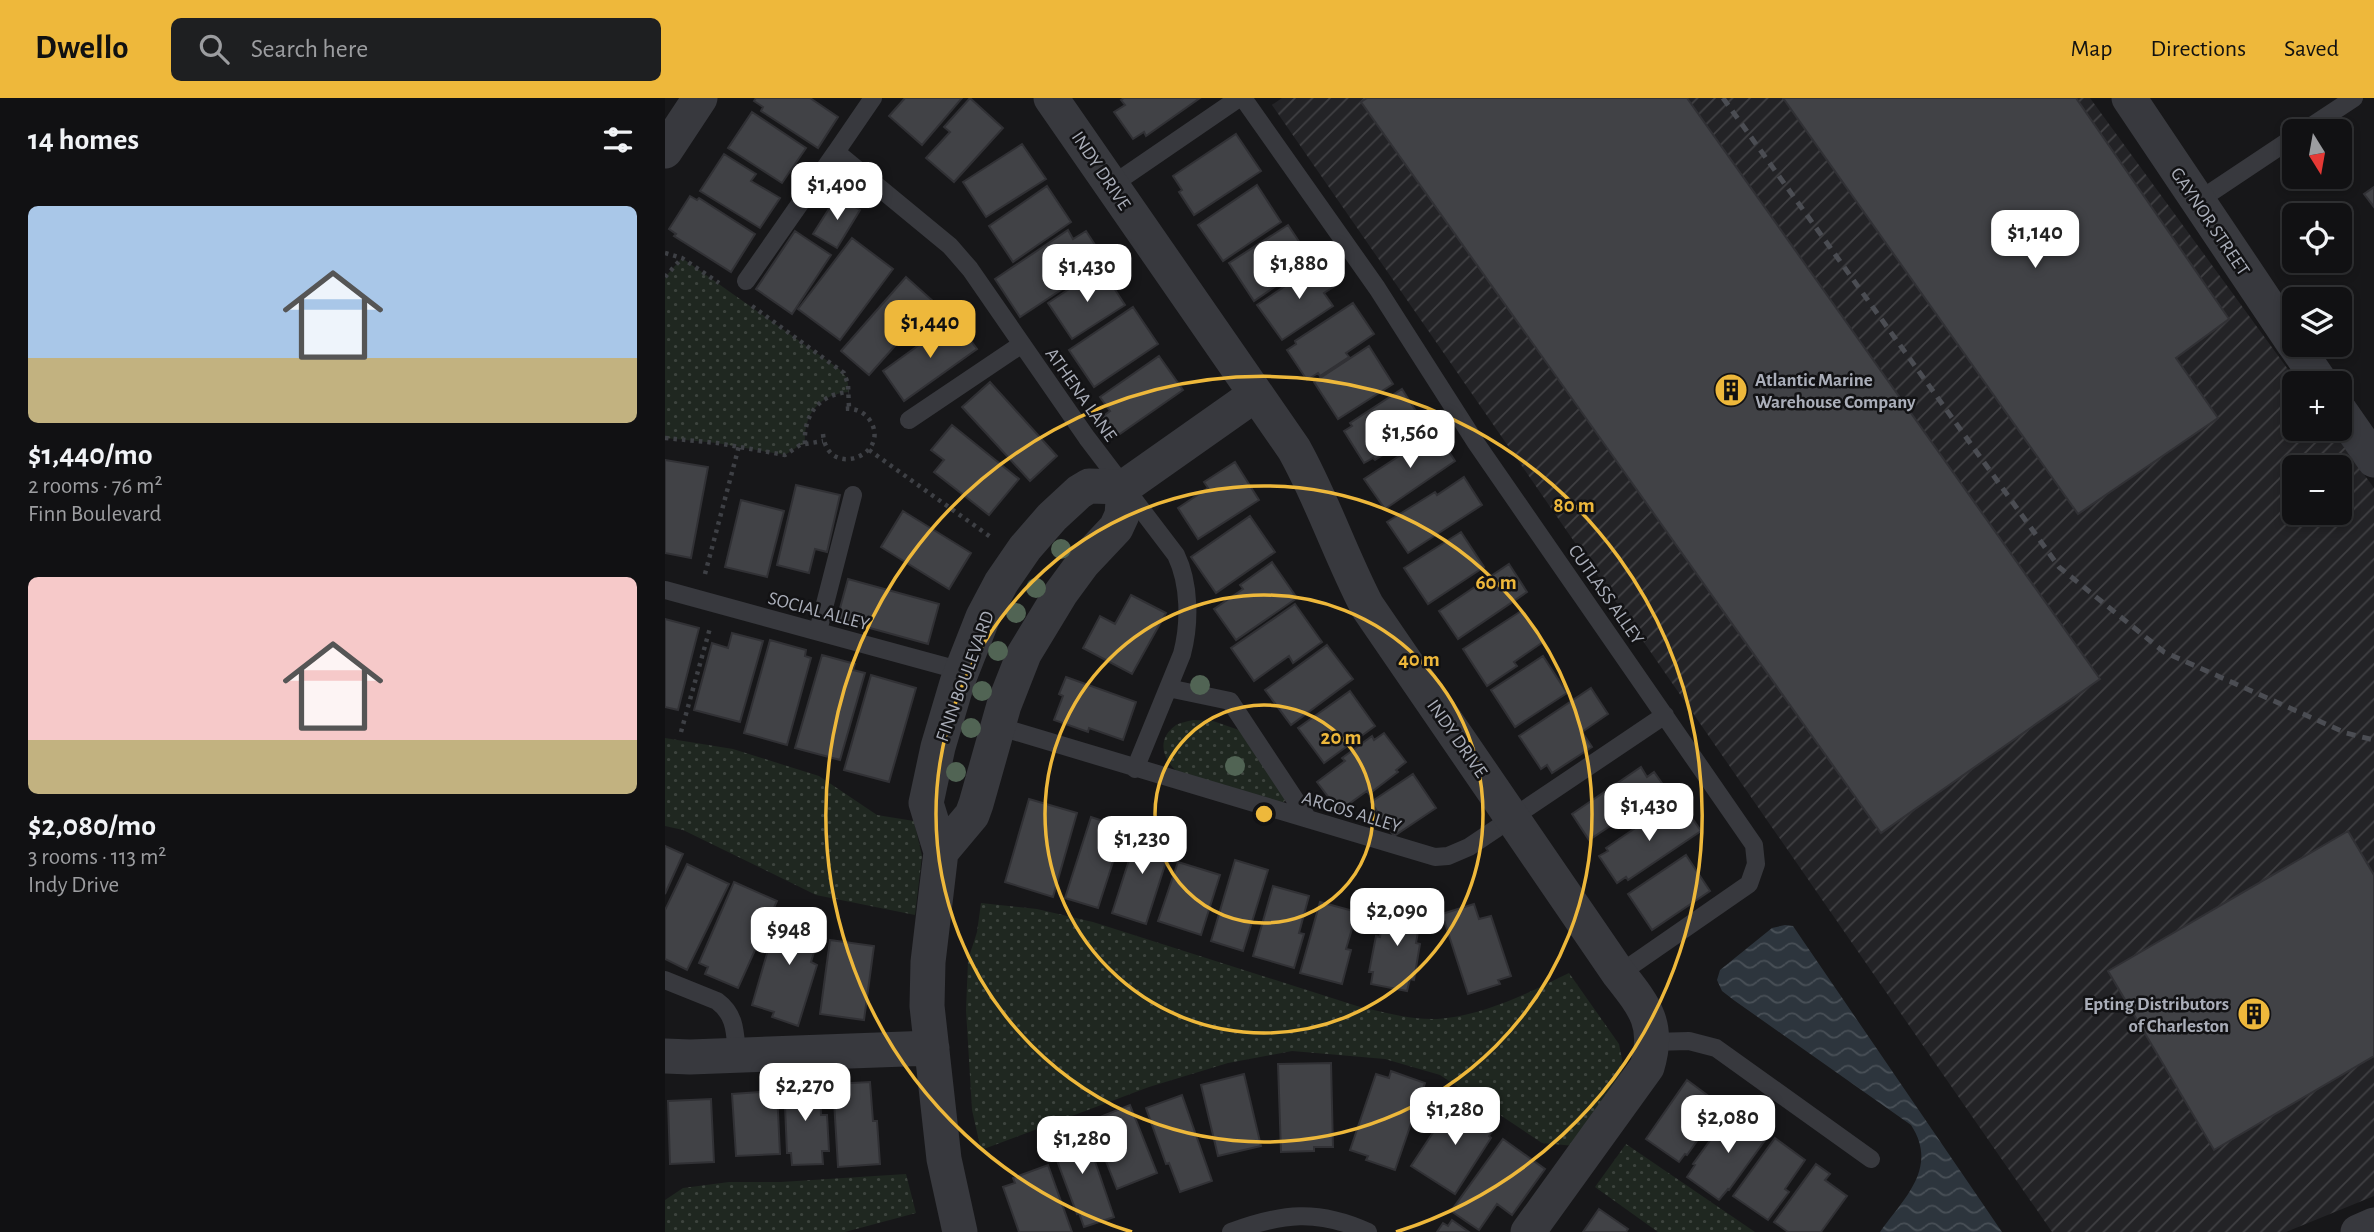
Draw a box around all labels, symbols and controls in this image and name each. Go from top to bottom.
search box [171,18,661,81]
icon: search [195,30,233,68]
text: Dwello [35,32,129,65]
text: Search here [251,36,368,62]
text: Map [2070,37,2112,61]
text: Directions [2150,37,2246,61]
text: Saved [2284,37,2339,61]
north arrow [2282,119,2352,189]
map controls [2282,119,2352,525]
icon: filters [599,121,637,159]
text: 14 homes [28,125,139,155]
street label: INDY DRIVE [1068,128,1134,214]
pin: $1,400 [780,162,894,222]
street label: GAYNOR STREET [2167,164,2253,279]
text: $1,400 [807,173,867,196]
button: locate [2282,203,2352,273]
pin: $1,140 [1978,211,2092,270]
text: $1,140 [2007,221,2063,244]
pin: $1,880 [1242,242,1356,301]
pin: $1,430 [1030,244,1144,304]
icon: home [270,252,396,378]
text: $1,880 [1270,252,1328,275]
text: $1,430 [1058,255,1116,278]
button: layers [2282,287,2352,357]
pin: $1,440 [873,300,987,360]
text: $1,440 [900,311,960,334]
street label: ATHENA LANE [1042,345,1120,445]
building icon: Atlantic Marine Warehouse Company [1712,371,1750,409]
place label: Atlantic Marine Warehouse Company [1755,371,1916,412]
button: + [2282,371,2352,441]
pin: $1,560 [1353,410,1467,470]
text: $1,560 [1382,421,1438,444]
text: $1,440/mo [28,440,153,470]
button: − [2282,455,2352,525]
text: 2 rooms · 76 m² [28,475,162,498]
text: 80 m [1553,495,1595,516]
text: Finn Boulevard [28,503,161,526]
street label: CUTLASS ALLEY [1564,541,1647,648]
text: 60 m [1475,572,1517,593]
street label: SOCIAL ALLEY [766,589,871,634]
street label: FINN BOULEVARD [933,609,998,744]
icon: home [270,623,396,749]
text: 40 m [1398,649,1440,670]
street label: INDY DRIVE [1423,696,1490,781]
text: 20 m [1321,727,1361,748]
pin: $1,430 [1592,784,1706,843]
street label: ARGOS ALLEY [1300,788,1404,837]
text: $1,430 [1620,794,1678,817]
centre of rings [1252,802,1276,826]
text: $2,080/mo [28,811,156,841]
pin: $1,230 [1085,816,1199,876]
text: $1,230 [1114,827,1170,850]
text: 3 rooms · 113 m² [28,846,166,869]
text: Indy Drive [28,874,119,897]
pin: $2,090 [1340,888,1454,948]
text: $2,090 [1366,899,1428,922]
pin: $948 [748,908,830,967]
text: $948 [767,918,811,941]
place label: Epting Distributors of Charleston [2084,995,2229,1036]
building icon: Epting Distributors of Charleston [2235,995,2273,1033]
pin: $2,270 [748,1063,862,1123]
text: $2,270 [775,1074,835,1097]
pin: $1,280 [1398,1088,1512,1147]
pin: $2,080 [1671,1096,1785,1155]
text: $1,280 [1426,1098,1484,1121]
text: $2,080 [1697,1106,1759,1129]
pin: $1,280 [1025,1116,1139,1176]
text: $1,280 [1053,1127,1111,1150]

